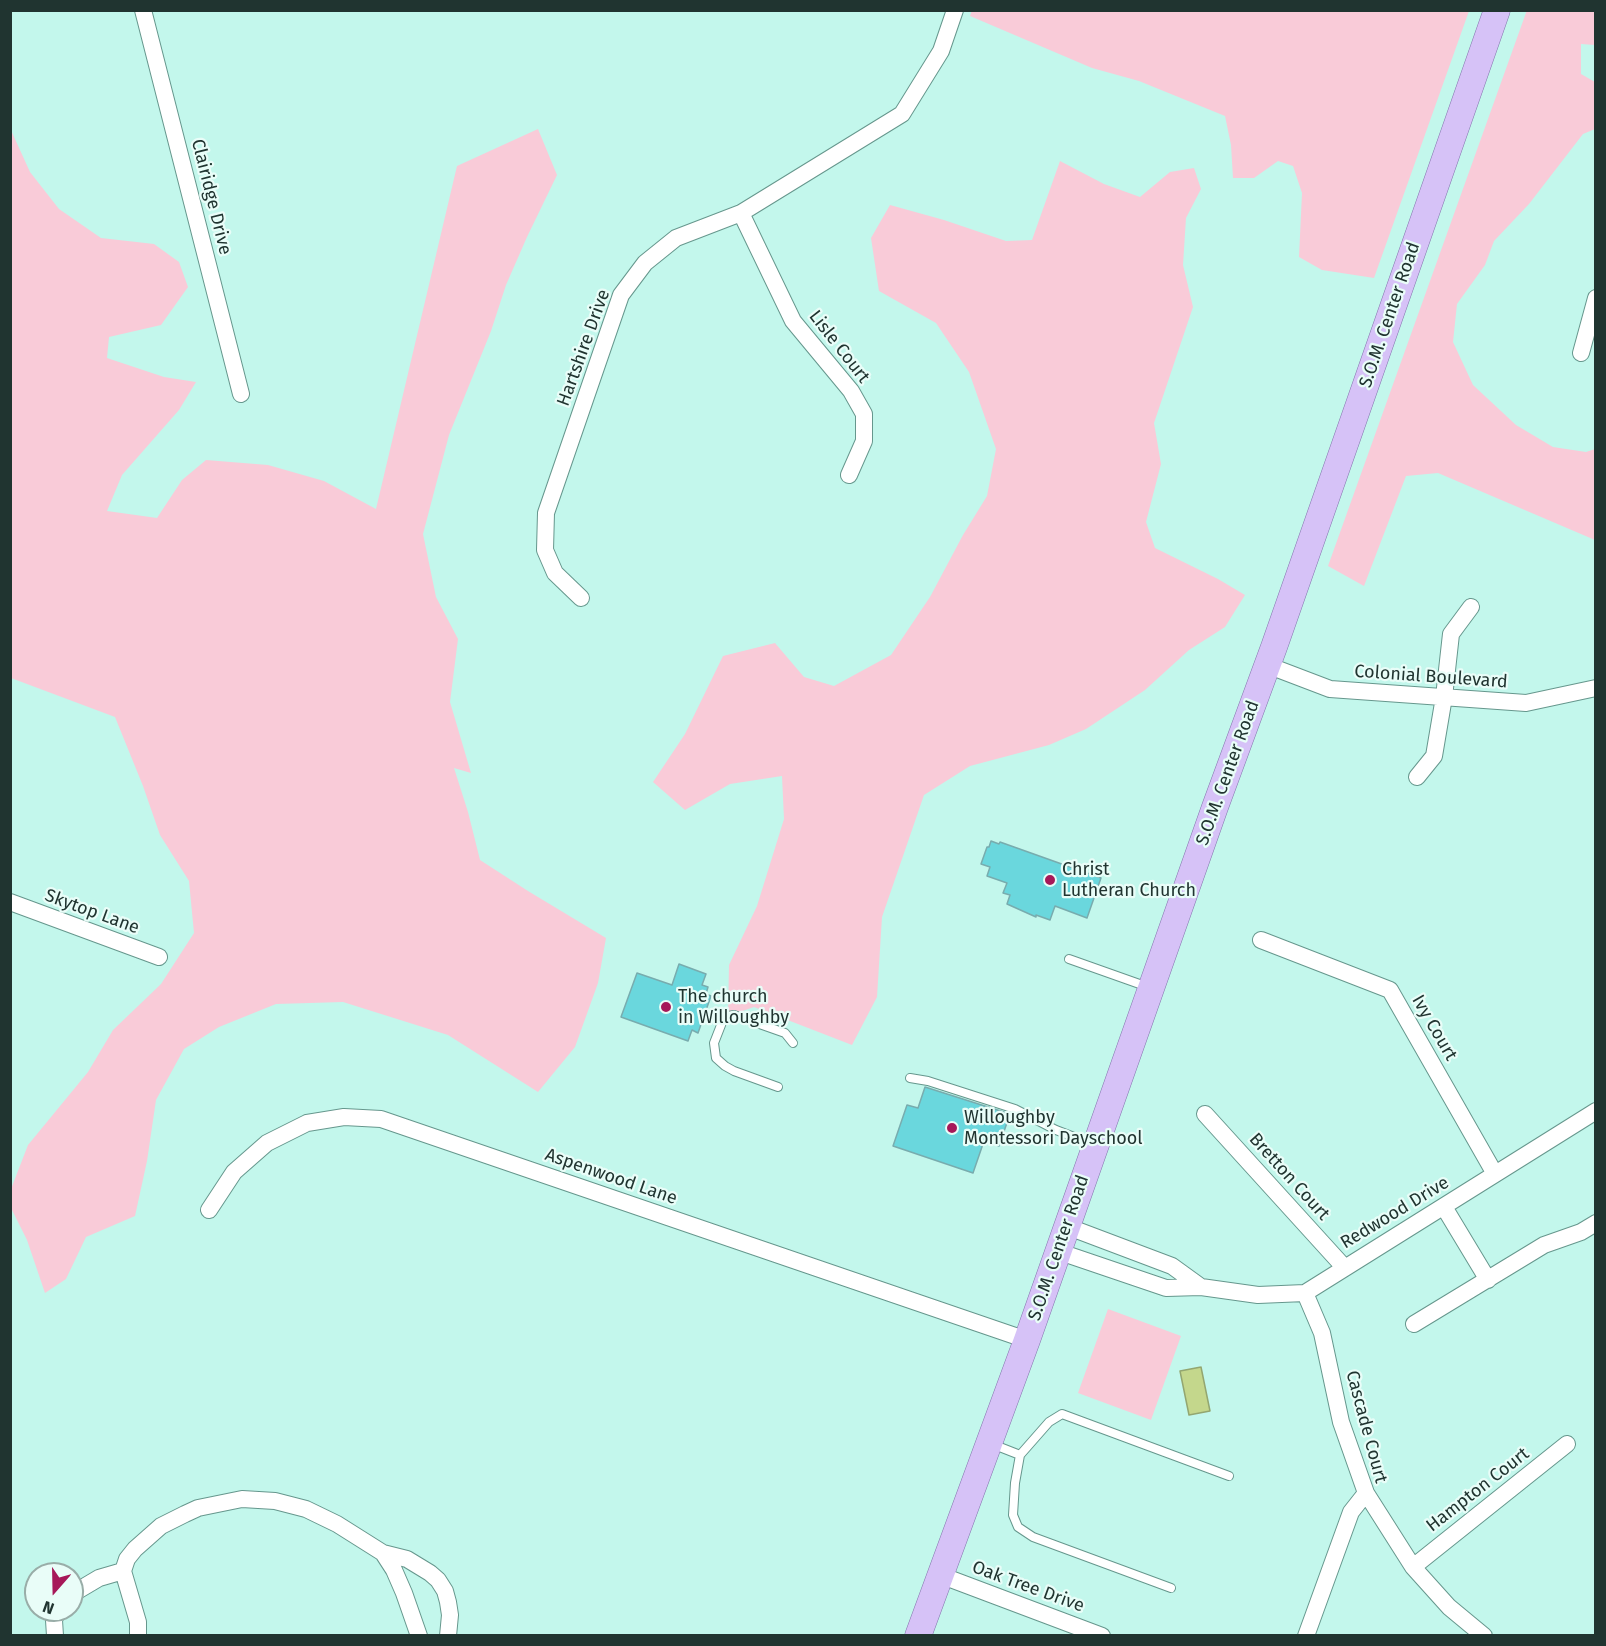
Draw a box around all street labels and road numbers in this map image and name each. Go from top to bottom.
street label: Clairidge Drive [186,137,236,257]
street label: S.O.M. Center Road [1355,239,1425,391]
street label: Hartshire Drive [553,287,615,409]
street label: Lisle Court [804,306,874,388]
street label: Colonial Boulevard [1354,661,1508,693]
street label: S.O.M. Center Road [1192,698,1264,848]
street label: Skytop Lane [42,885,142,939]
street label: Ivy Court [1407,991,1461,1065]
street label: Bretton Court [1244,1129,1334,1225]
street label: Aspenwood Lane [542,1144,680,1210]
street label: S.O.M. Center Road [1024,1172,1094,1324]
street label: Redwood Drive [1337,1172,1453,1254]
street label: Cascade Court [1341,1368,1391,1486]
street label: Hampton Court [1422,1443,1534,1537]
street label: Oak Tree Drive [969,1557,1087,1617]

